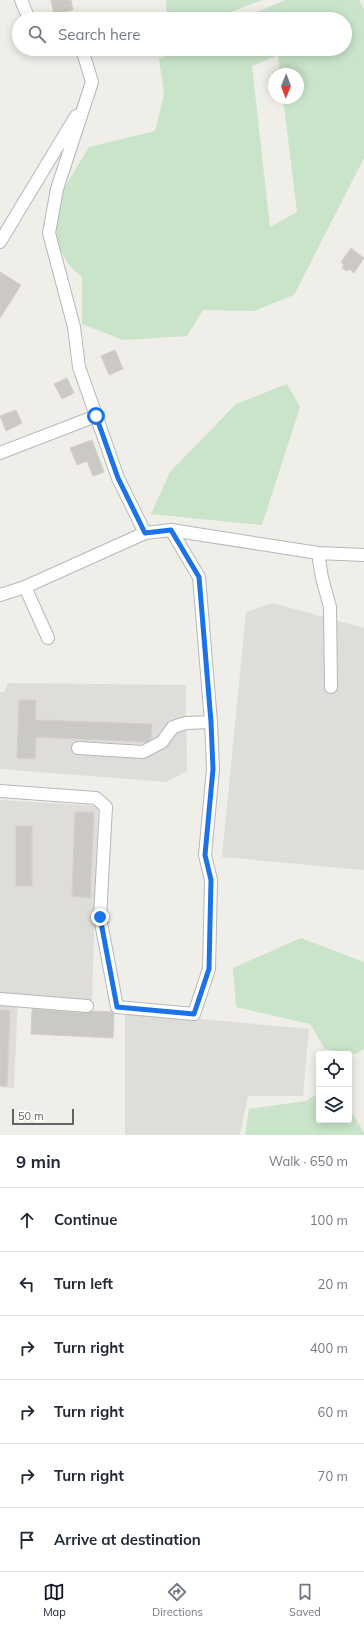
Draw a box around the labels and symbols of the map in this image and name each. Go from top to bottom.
north arrow [268,68,304,104]
route start [87,407,105,425]
route end [91,908,109,926]
scale bar [12,1107,74,1126]

